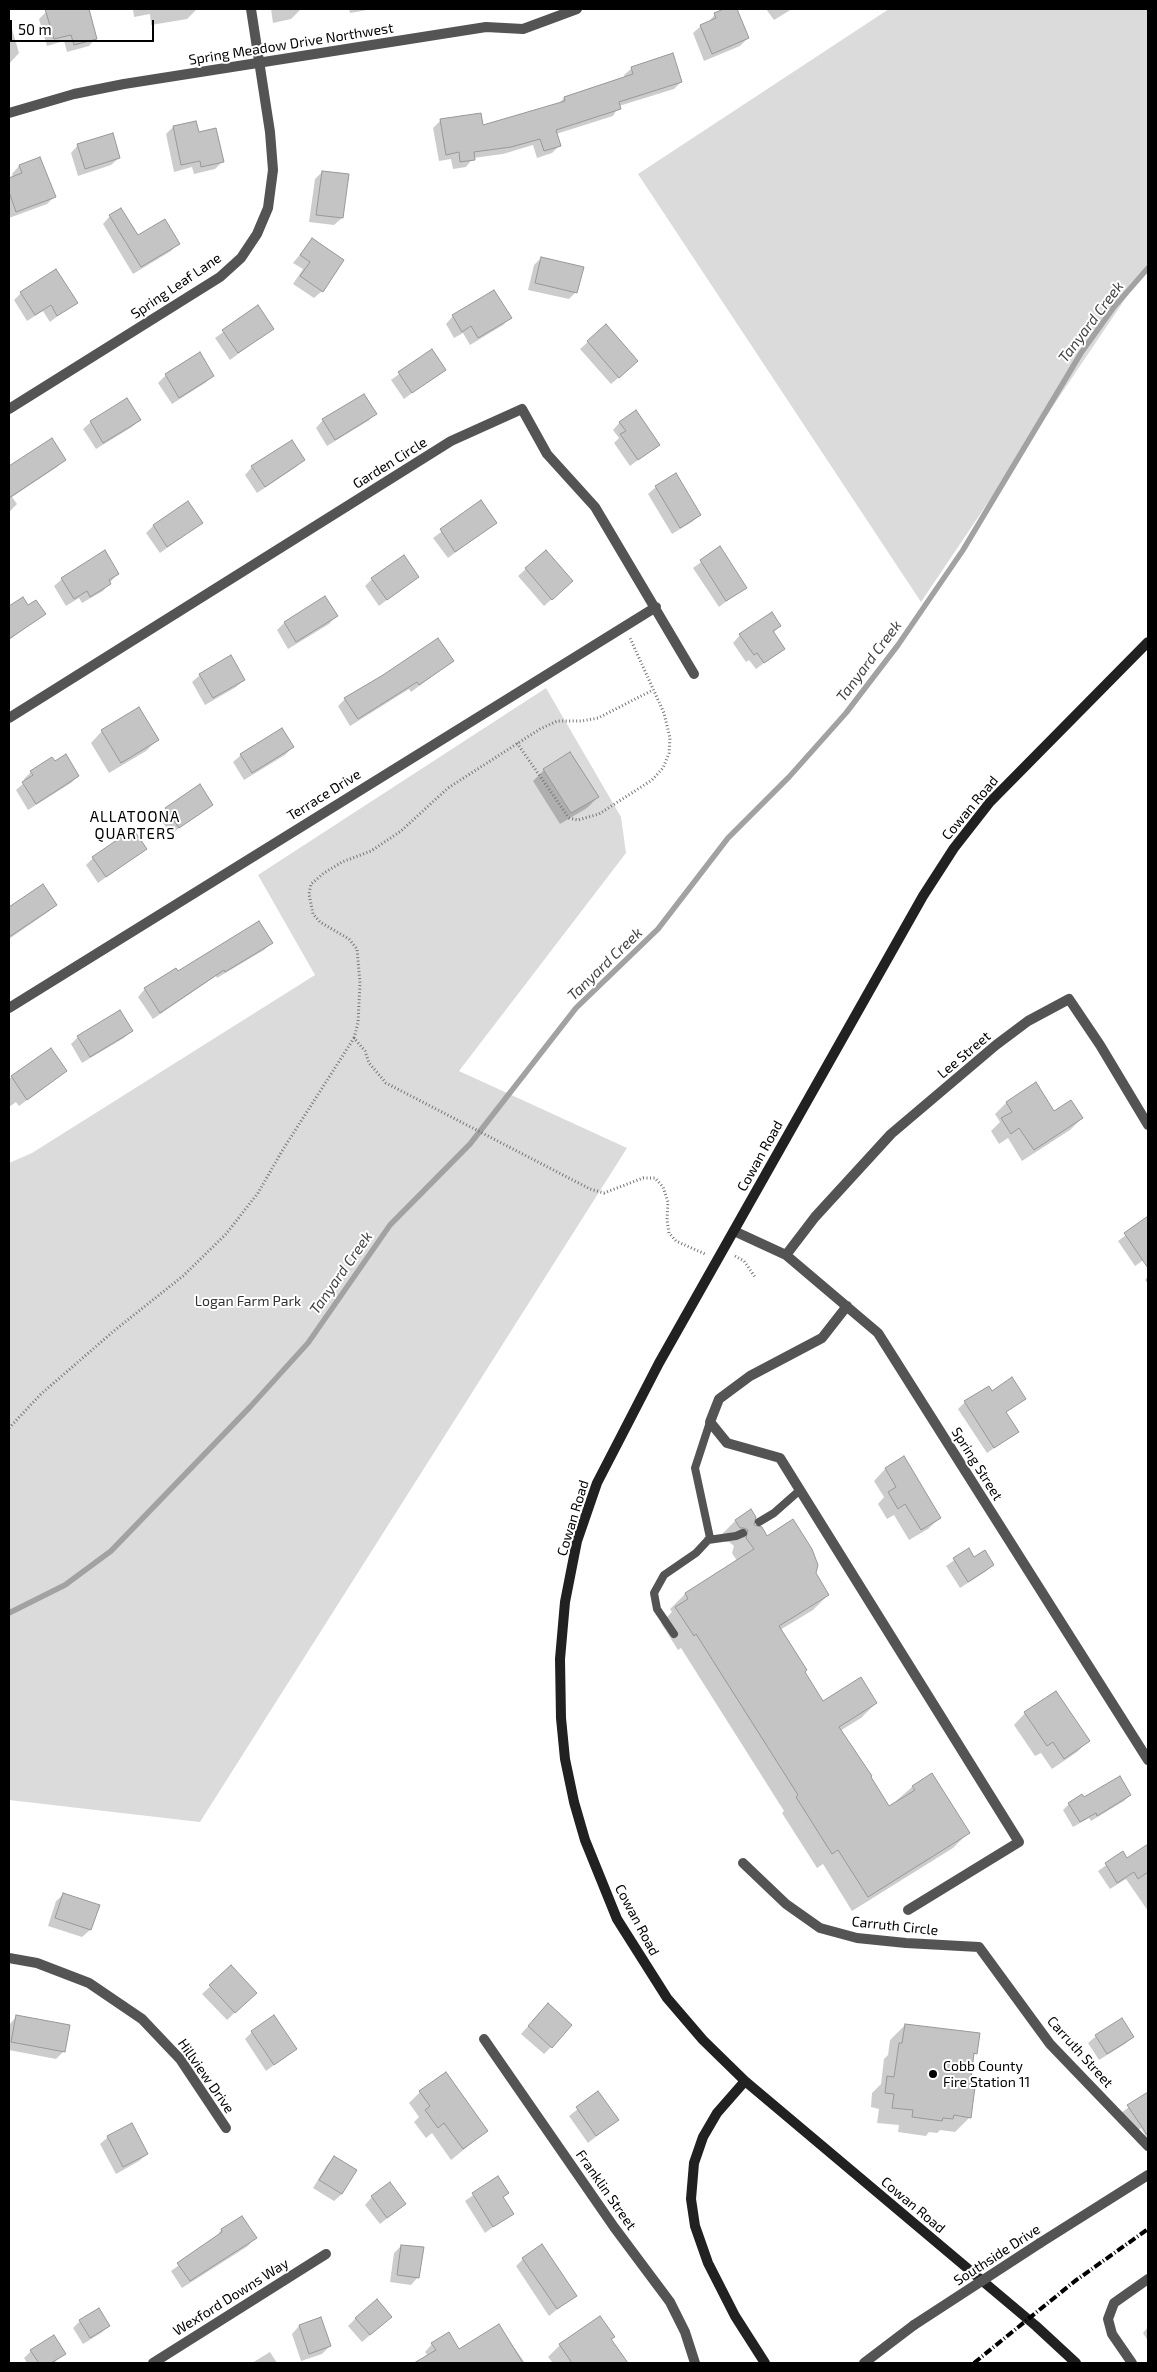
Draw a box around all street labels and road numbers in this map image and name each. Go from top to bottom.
street label: Spring Meadow Drive Northwest [187,20,395,68]
street label: Spring Leaf Lane [128,250,224,322]
street label: Garden Circle [350,434,430,492]
street label: Terrace Drive [284,766,364,824]
street label: Cowan Road [938,773,1002,843]
street label: Lee Street [934,1028,994,1082]
street label: Cowan Road [734,1118,786,1194]
street label: Spring Street [948,1424,1006,1504]
street label: Cowan Road [553,1478,593,1558]
street label: Cowan Road [611,1881,663,1959]
street label: Carruth Circle [851,1913,939,1939]
street label: Carruth Street [1044,2013,1116,2091]
street label: Hillview Drive [174,2035,238,2117]
street label: Franklin Street [572,2147,640,2233]
street label: Cowan Road [878,2173,948,2237]
street label: Southside Drive [951,2221,1043,2289]
street label: Wexford Downs Way [170,2255,292,2339]

